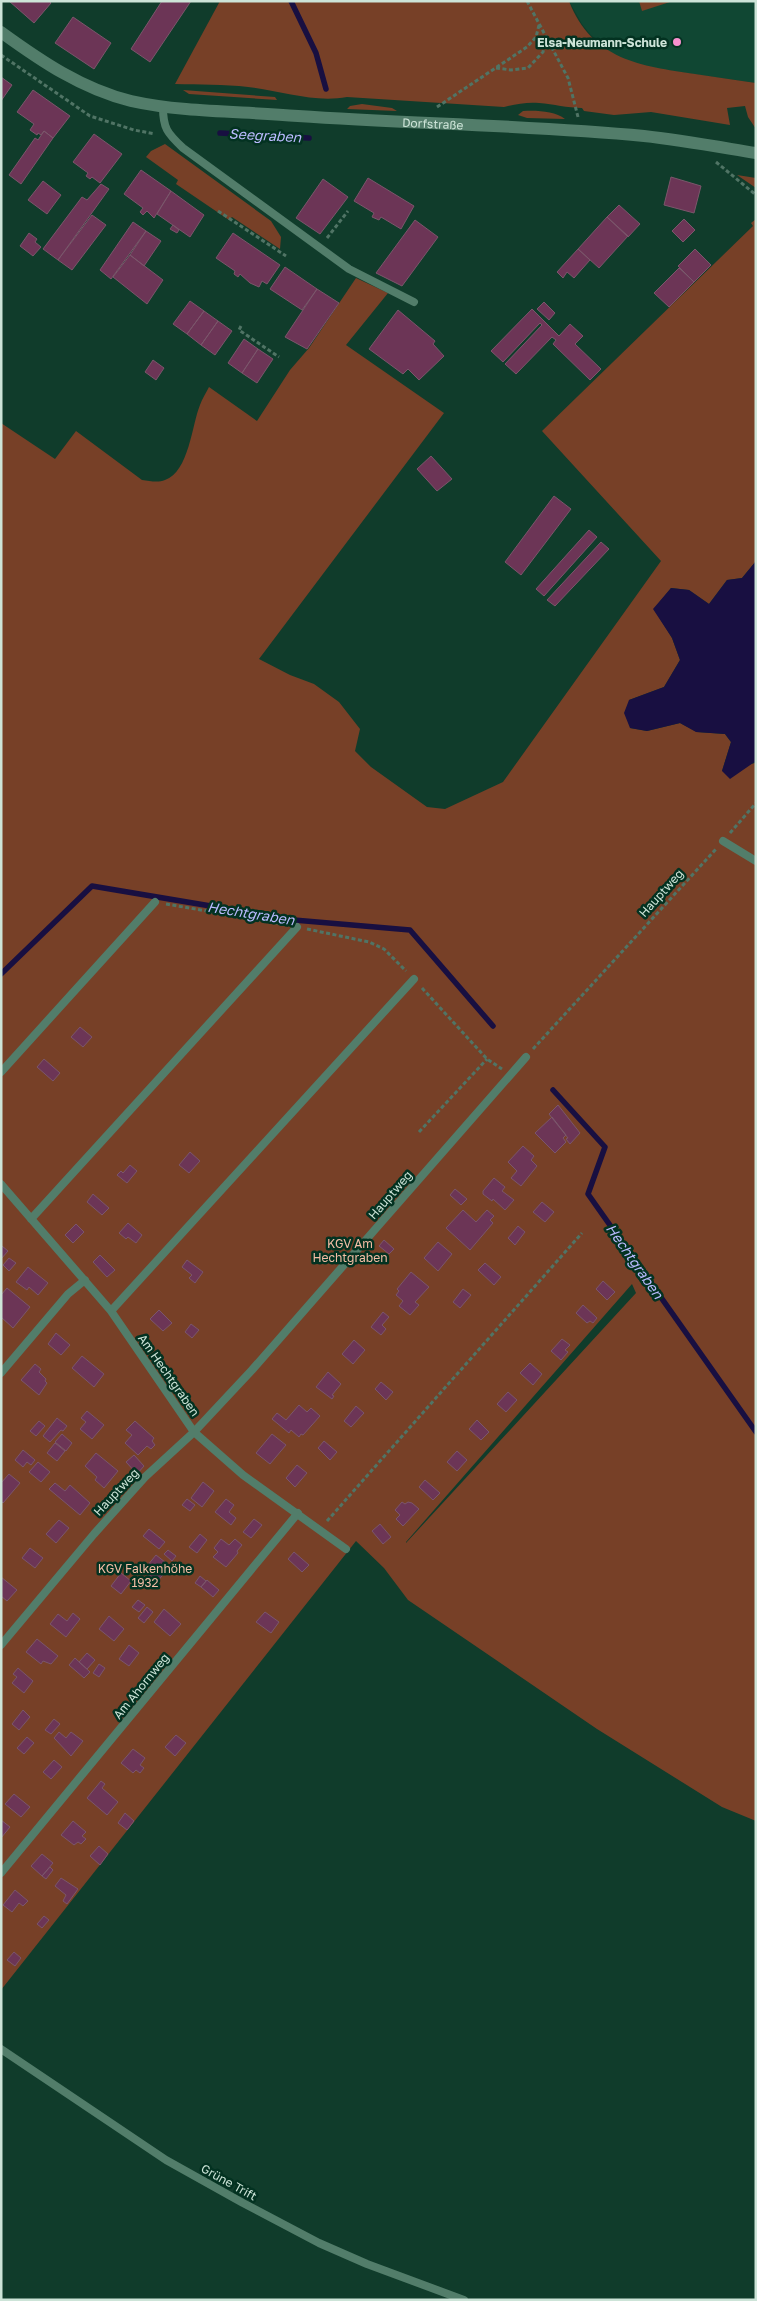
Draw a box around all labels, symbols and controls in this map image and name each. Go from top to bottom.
place label: Elsa-Neumann-Schule [537,35,667,50]
marker: Elsa-Neumann-Schule [671,36,683,48]
street label: Dorfstraße [402,114,464,132]
water label: Seegraben [228,125,303,145]
street label: Hauptweg [636,866,686,920]
water label: Hechtgraben [206,898,297,928]
street label: Hauptweg [365,1168,415,1222]
water label: Hechtgraben [603,1220,668,1303]
park label: KGV Am Hechtgraben [312,1236,388,1265]
street label: Am Hechtgraben [135,1331,203,1419]
street label: Hauptweg [90,1465,142,1519]
park label: KGV Falkenhöhe 1932 [98,1561,192,1590]
street label: Am Ahornweg [110,1650,172,1722]
street label: Grüne Trift [199,2161,260,2204]

